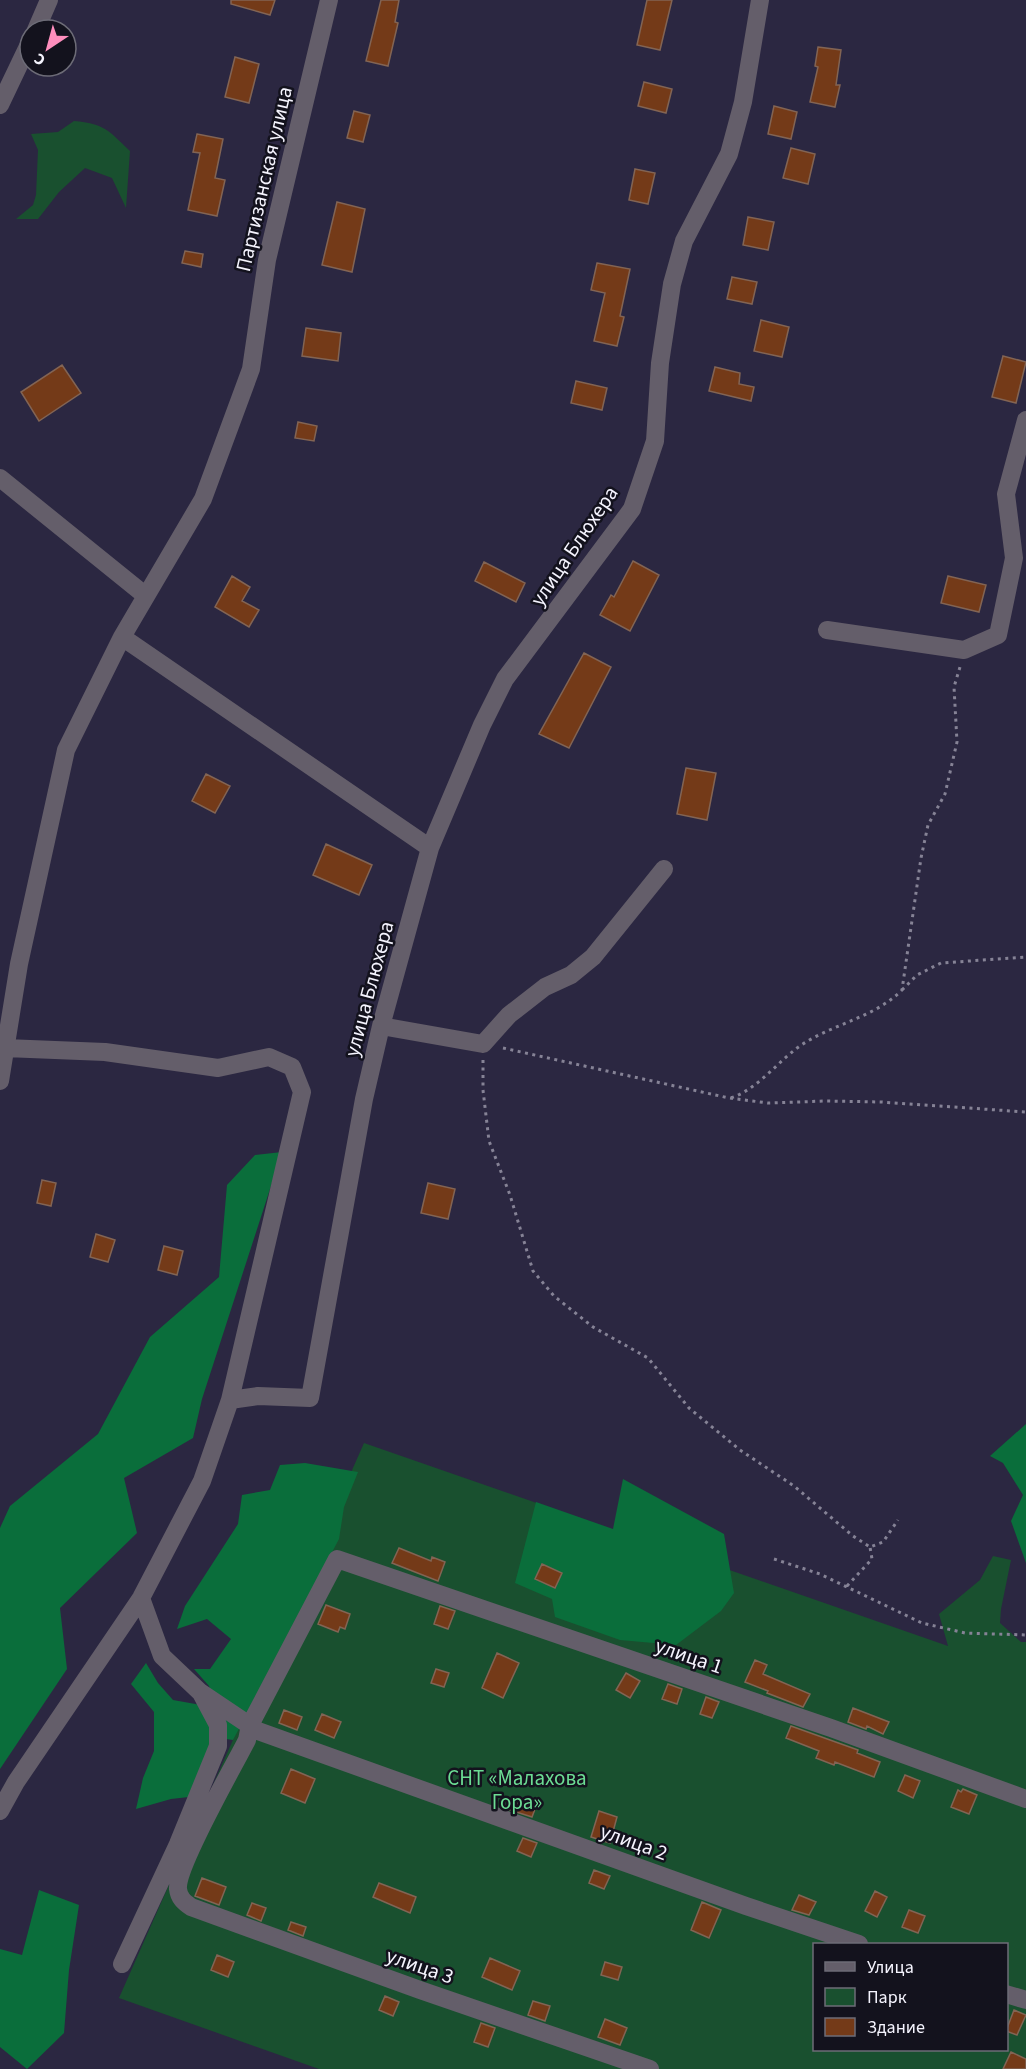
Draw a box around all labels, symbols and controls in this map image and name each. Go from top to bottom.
north arrow [18,18,78,78]
text: С [30,48,50,71]
street label: Партизанская улица [228,83,300,275]
street label: улица Блюхера [523,480,625,612]
street label: улица Блюхера [337,918,401,1060]
street label: улица 1 [651,1630,727,1682]
park label: СНТ «Малахова Гора» [447,1763,587,1817]
street label: улица 2 [596,1816,672,1868]
street label: улица 3 [382,1940,458,1992]
legend [813,1943,1008,2051]
text: Улица [867,1955,914,1980]
text: Парк [867,1985,907,2010]
text: Здание [867,2015,925,2040]

